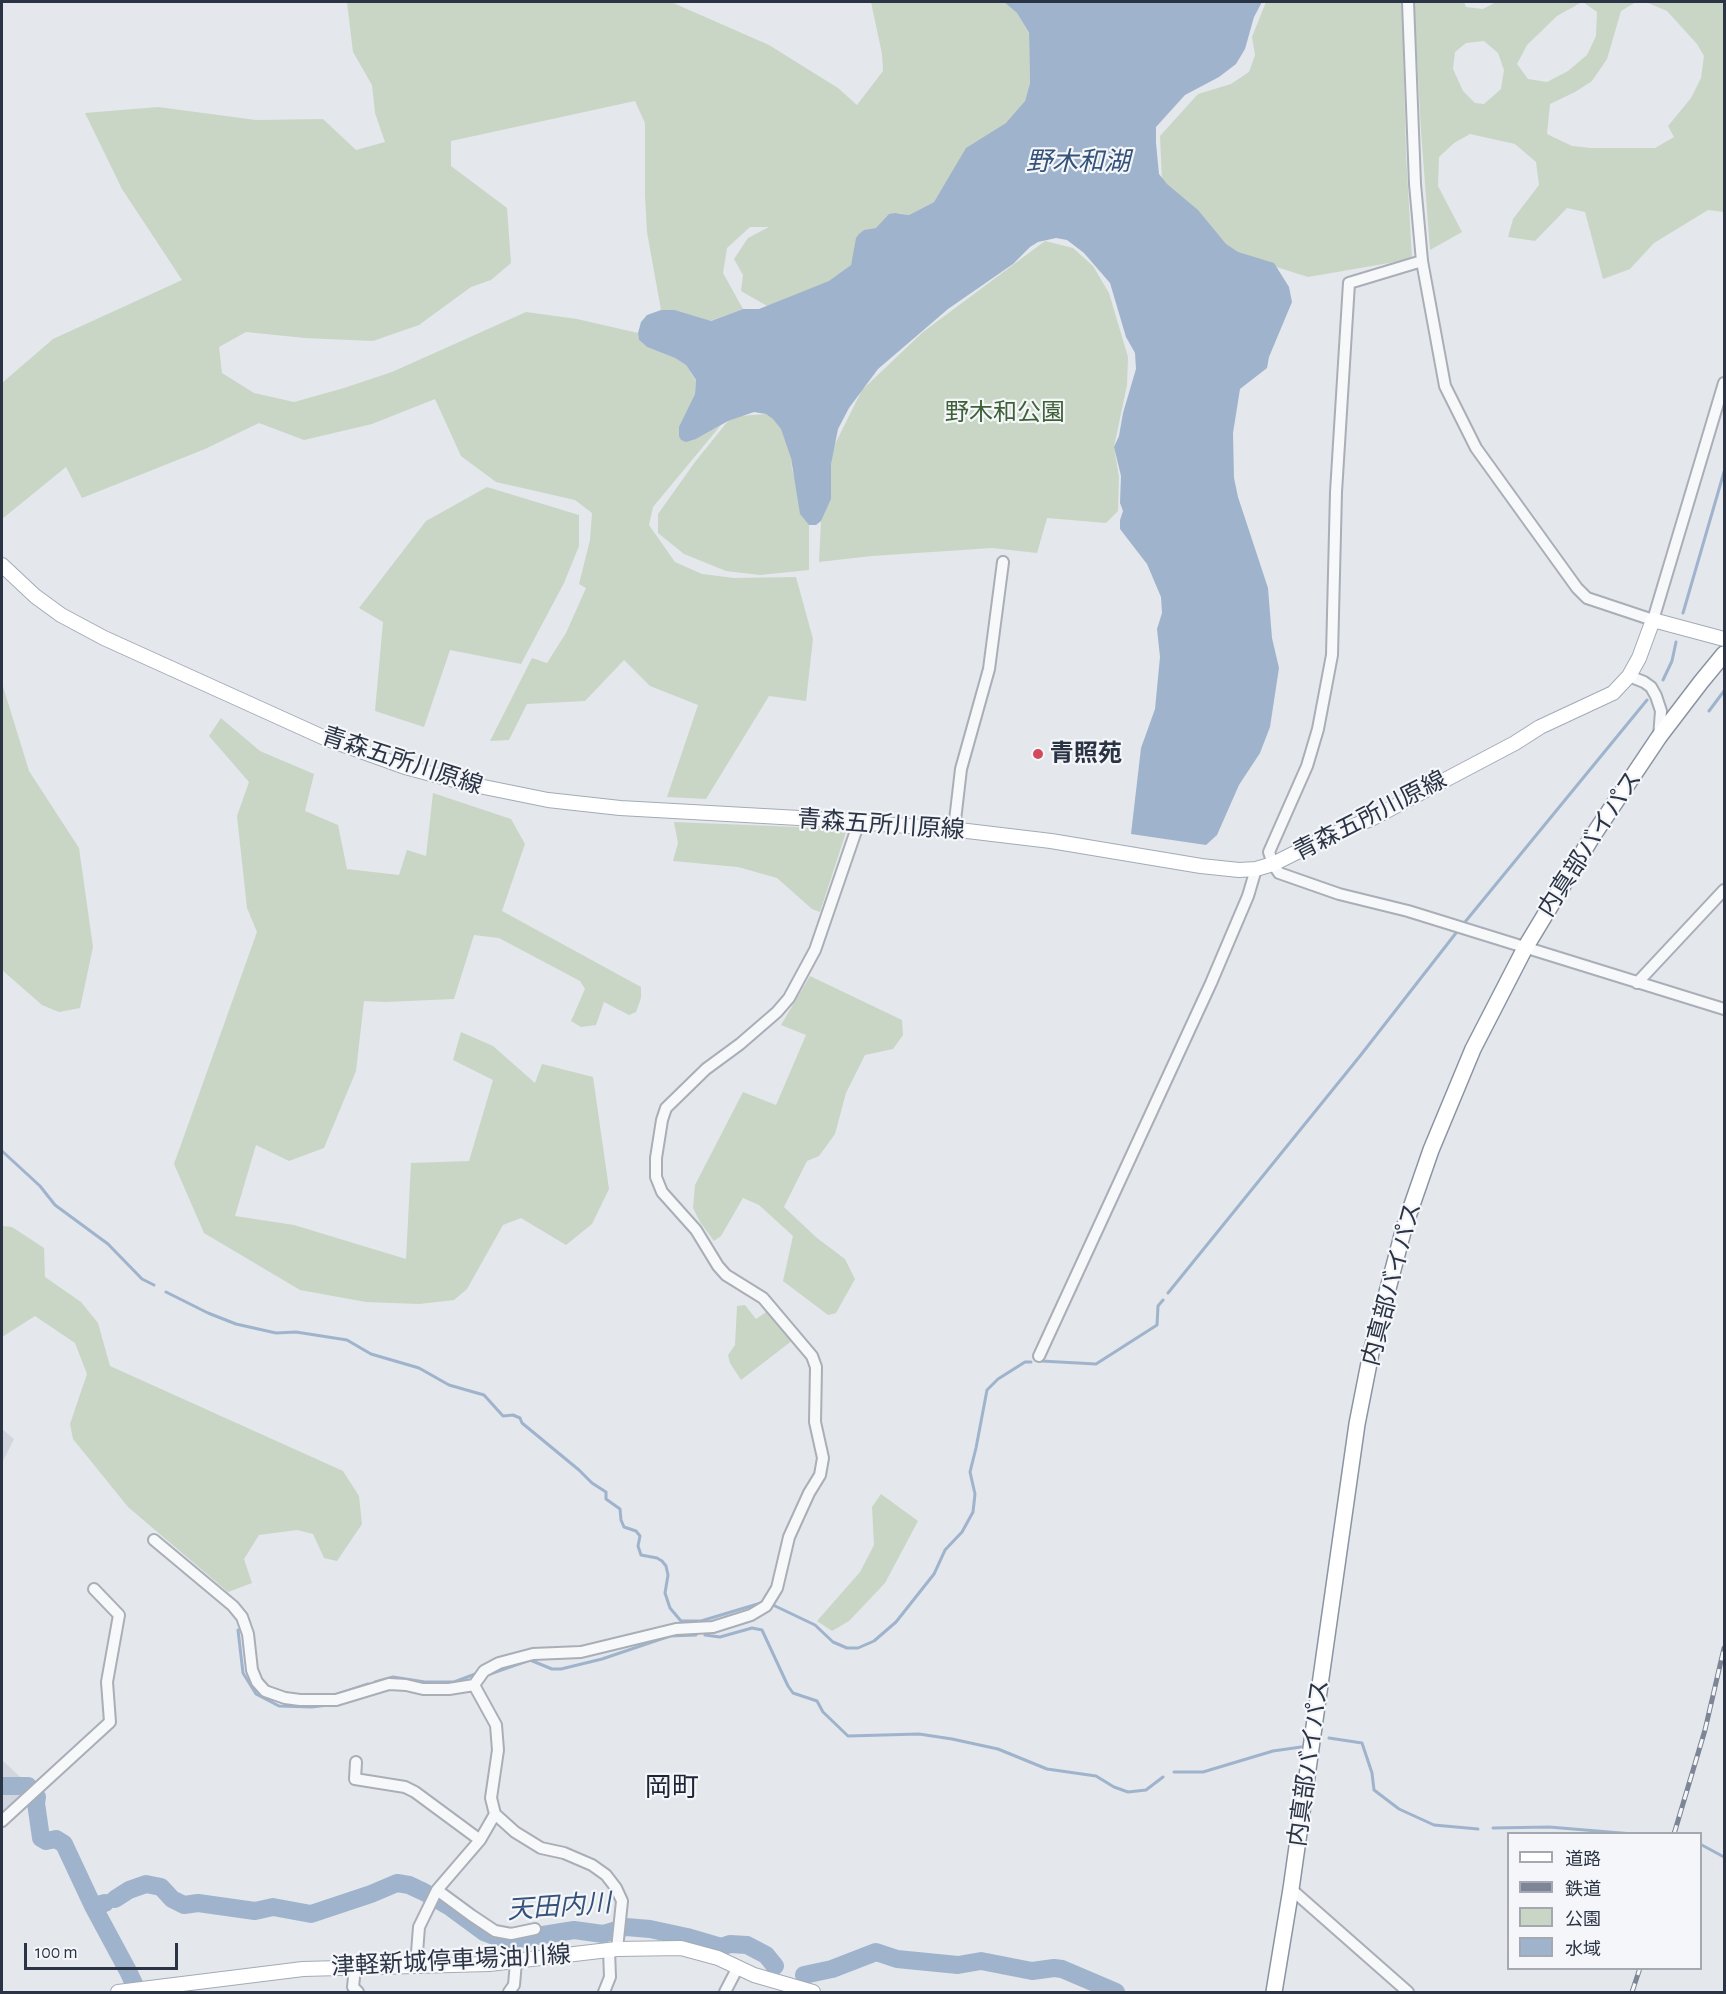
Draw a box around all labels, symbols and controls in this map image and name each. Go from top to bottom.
water label: 野木和湖 [1026,146,1130,178]
park label: 野木和公園 [945,399,1065,427]
street label: 青森五所川原線 [318,721,486,801]
place label: 青照苑 [1050,740,1122,768]
marker: 青照苑 [1031,747,1045,761]
street label: 青森五所川原線 [1289,765,1451,867]
street label: 内真部バイパス [1532,766,1648,922]
street label: 青森五所川原線 [796,805,966,845]
street label: 内真部バイパス [1356,1199,1428,1369]
street label: 内真部バイパス [1283,1678,1335,1848]
district label: 岡町 [645,1772,699,1804]
legend [1507,1832,1702,1970]
text: 道路 [1565,1851,1601,1869]
text: 鉄道 [1565,1881,1601,1899]
water label: 天田内川 [506,1888,612,1926]
text: 公園 [1565,1911,1601,1929]
scale bar [27,1931,182,1969]
street label: 津軽新城停車場油川線 [330,1940,572,1982]
text: 水域 [1565,1941,1601,1959]
text: 100 m [35,1944,78,1962]

